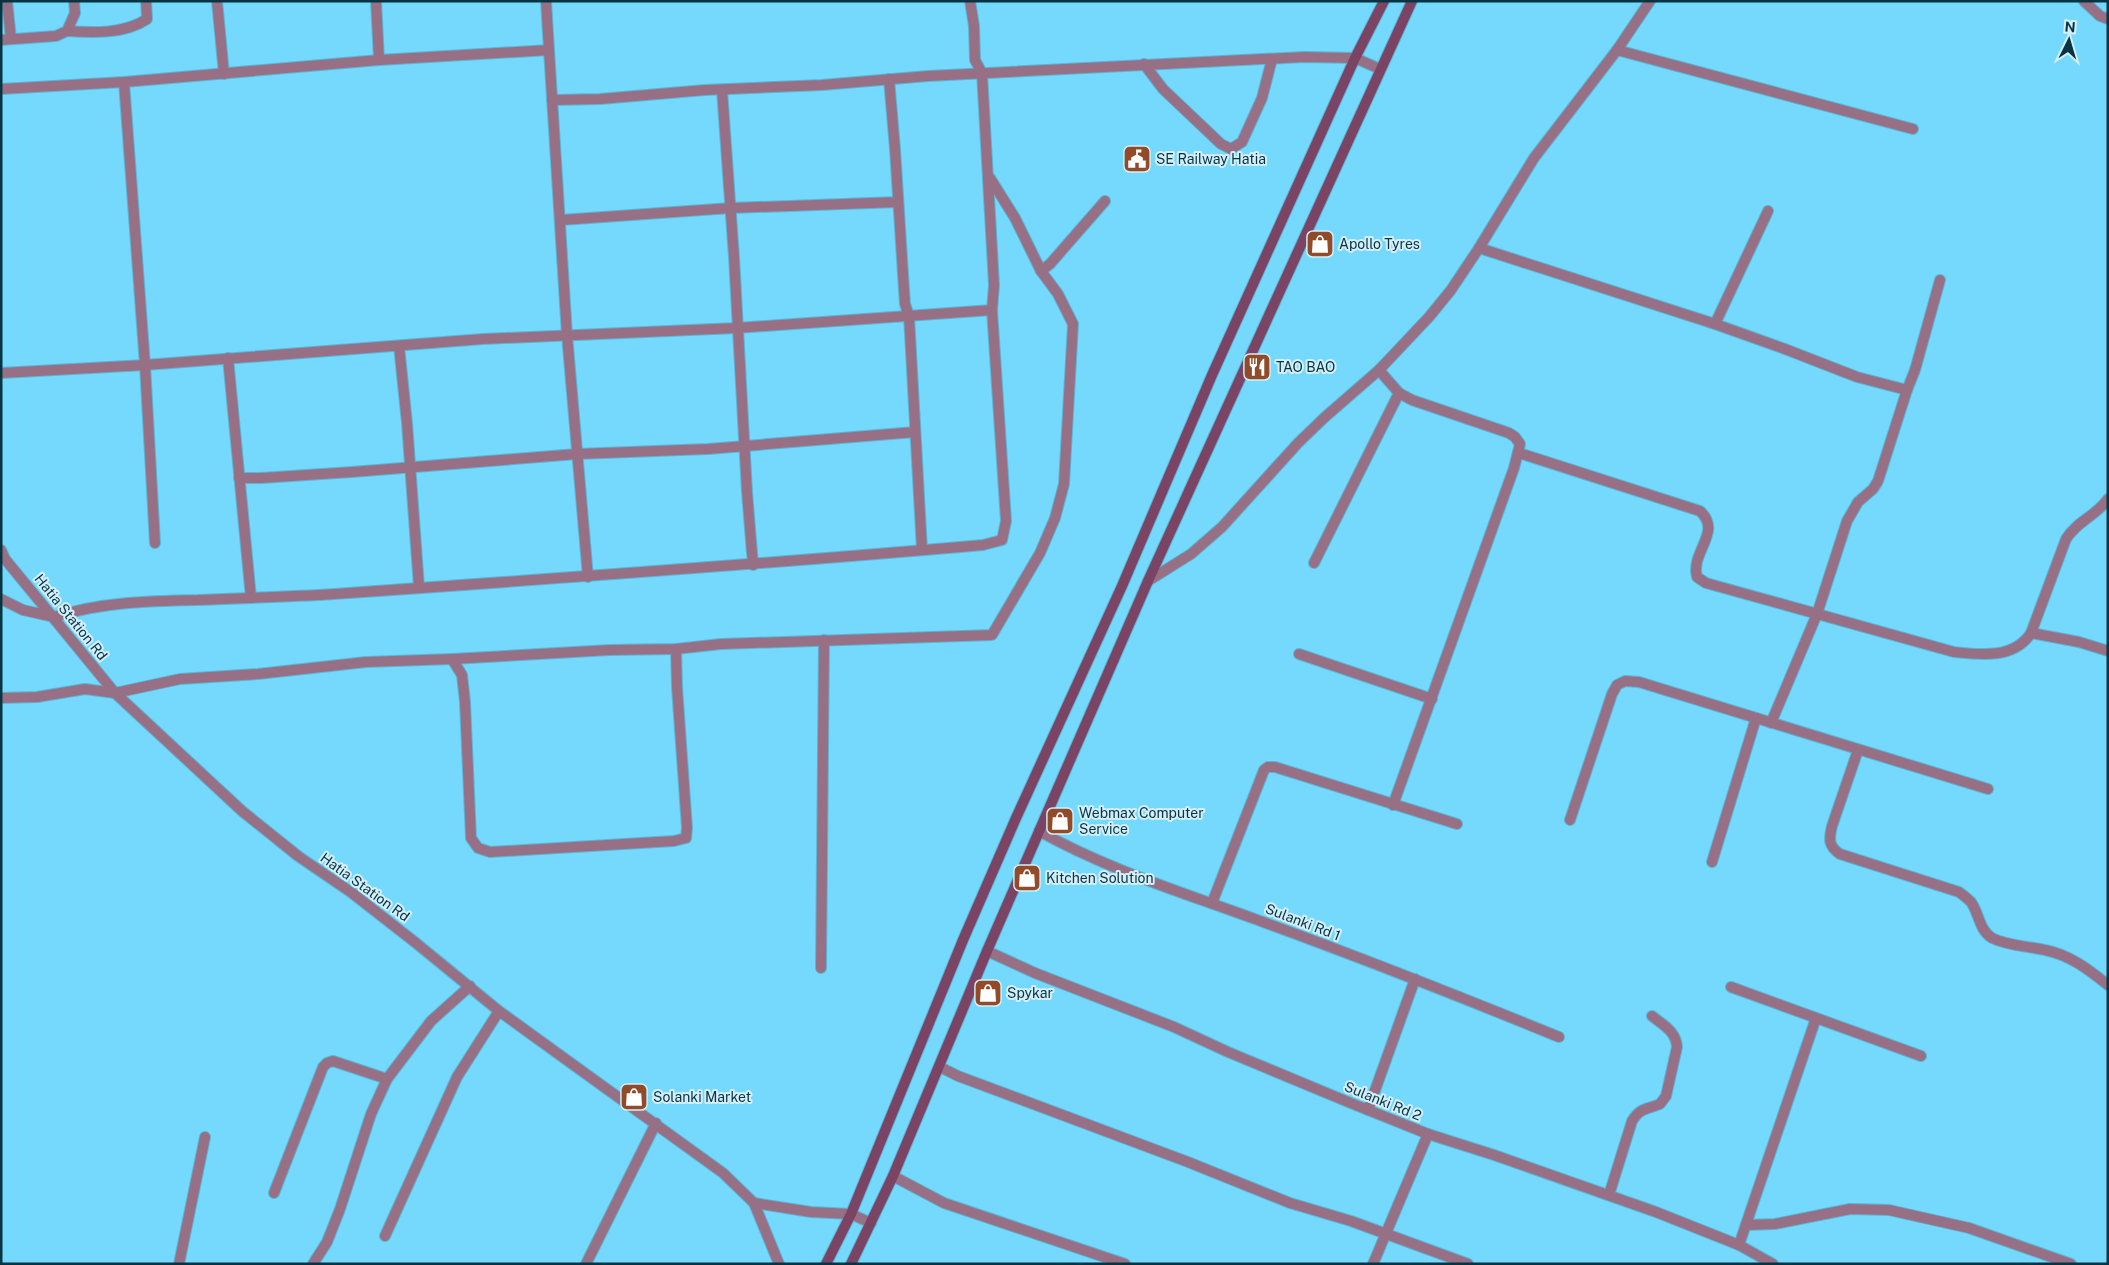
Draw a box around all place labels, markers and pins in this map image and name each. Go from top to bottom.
public building icon: SE Railway Hatia [1122,144,1152,174]
place label: SE Railway Hatia [1156,151,1266,167]
shop icon: Apollo Tyres [1305,229,1335,259]
place label: Apollo Tyres [1339,236,1420,252]
restaurant icon: TAO BAO [1242,352,1272,382]
place label: TAO BAO [1276,359,1335,375]
place label: Webmax Computer Service [1079,805,1204,837]
shop icon: Webmax Computer Service [1045,806,1075,836]
shop icon: Kitchen Solution [1012,863,1042,893]
place label: Kitchen Solution [1046,870,1154,886]
shop icon: Spykar [973,978,1003,1008]
place label: Spykar [1007,985,1053,1001]
shop icon: Solanki Market [619,1082,649,1112]
place label: Solanki Market [653,1089,751,1105]

